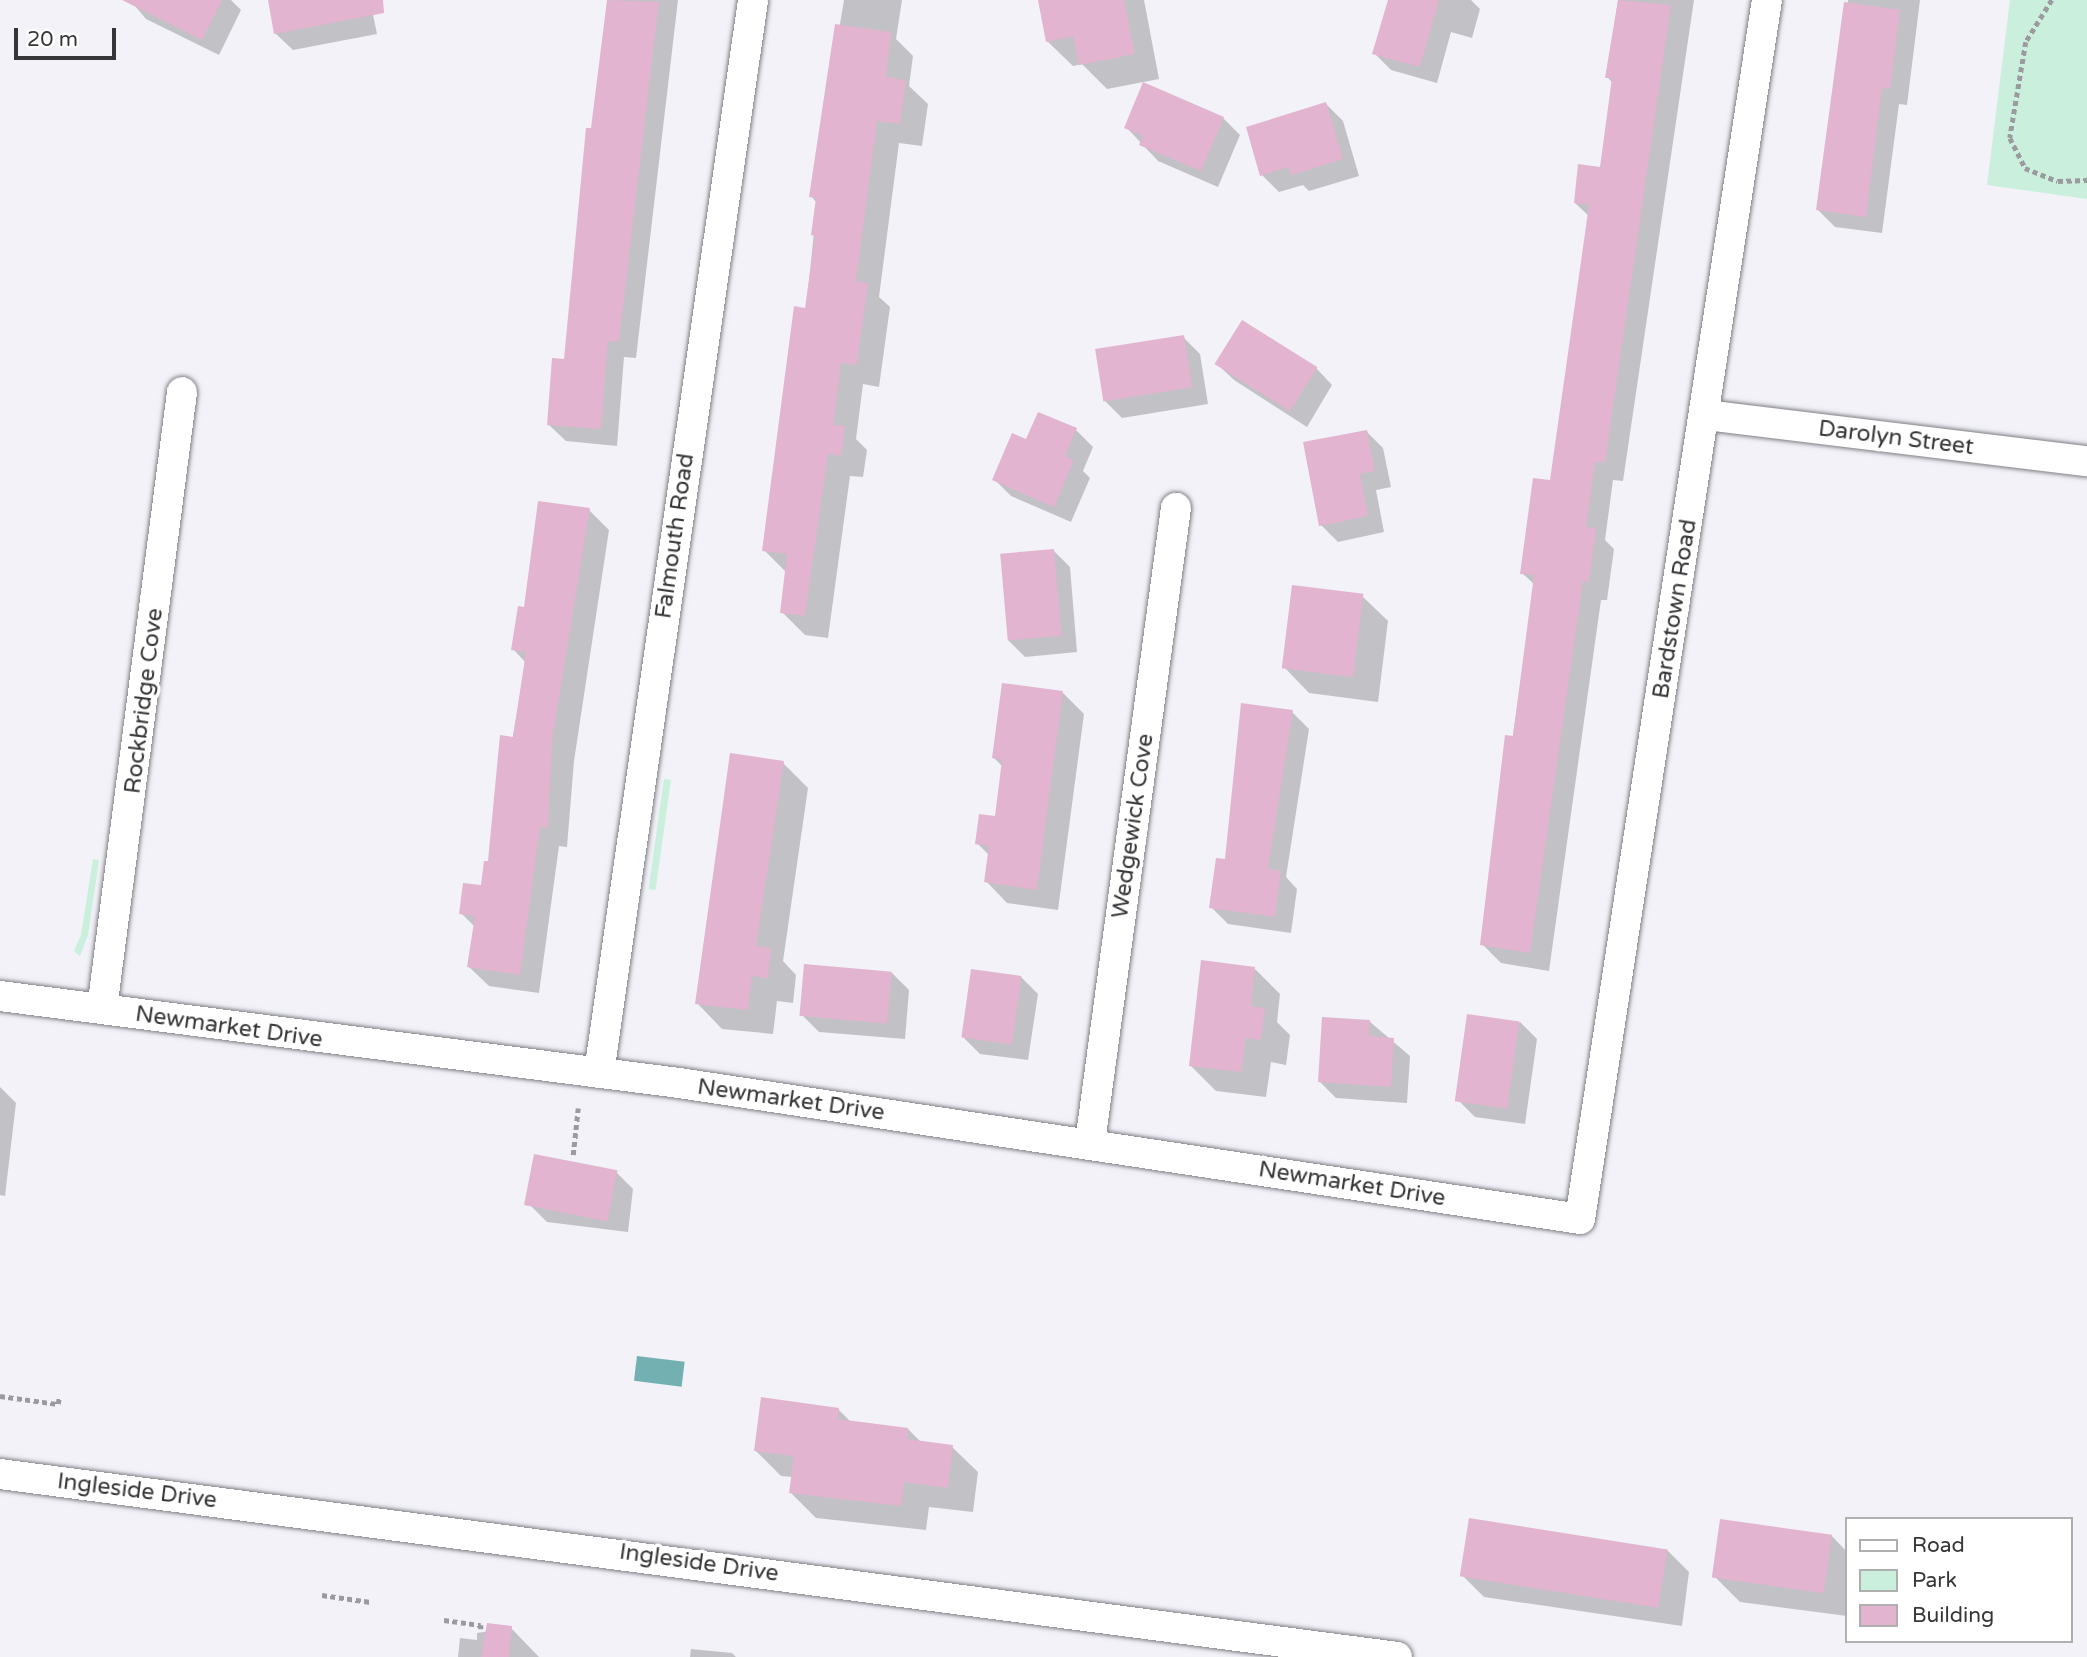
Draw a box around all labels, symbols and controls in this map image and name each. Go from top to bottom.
scale bar [18,14,119,58]
text: 20 m [27,27,78,52]
street label: Darolyn Street [1817,415,1975,461]
street label: Falmouth Road [650,452,700,620]
street label: Bardstown Road [1647,517,1703,701]
street label: Rockbridge Cove [119,607,169,795]
street label: Wedgewick Cove [1106,732,1160,920]
street label: Newmarket Drive [134,1000,324,1054]
street label: Newmarket Drive [696,1073,886,1127]
street label: Newmarket Drive [1257,1156,1447,1212]
street label: Ingleside Drive [56,1468,218,1514]
legend [1846,1517,2073,1643]
text: Road [1912,1533,1965,1558]
street label: Ingleside Drive [618,1538,780,1588]
text: Park [1912,1568,1957,1593]
text: Building [1912,1603,1994,1628]

